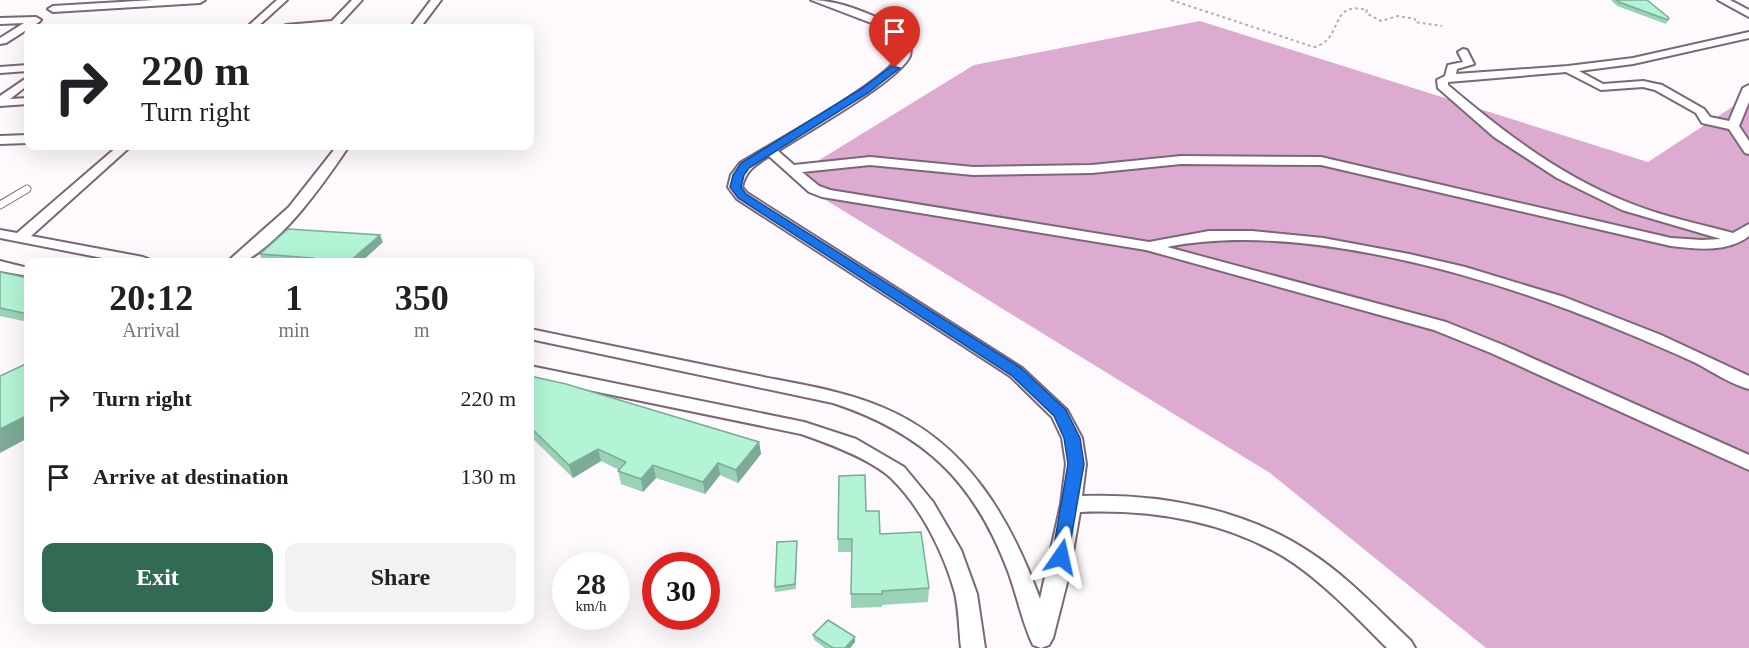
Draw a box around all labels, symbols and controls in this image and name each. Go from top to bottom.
pin [869,6,920,68]
icon: arrive [878,15,911,48]
icon: right [42,48,120,126]
text: 220 m [141,48,250,94]
text: Turn right [141,97,250,127]
text: 20:12 [109,278,193,318]
text: 1 [285,278,303,318]
text: 350 [395,278,449,318]
text: Arrival [122,319,180,341]
text: min [278,319,310,341]
text: m [414,319,430,341]
icon: right [42,383,75,416]
text: Turn right [93,386,192,411]
text: 220 m [460,386,516,411]
icon: arrive [42,461,75,494]
text: Arrive at destination [93,464,289,489]
text: 130 m [460,464,516,489]
position arrow [1029,525,1093,589]
button: Exit [42,543,273,612]
button: Share [285,543,516,612]
speed limit sign: 30 [642,552,720,630]
text: 28 [576,567,606,600]
text: km/h [576,598,606,614]

